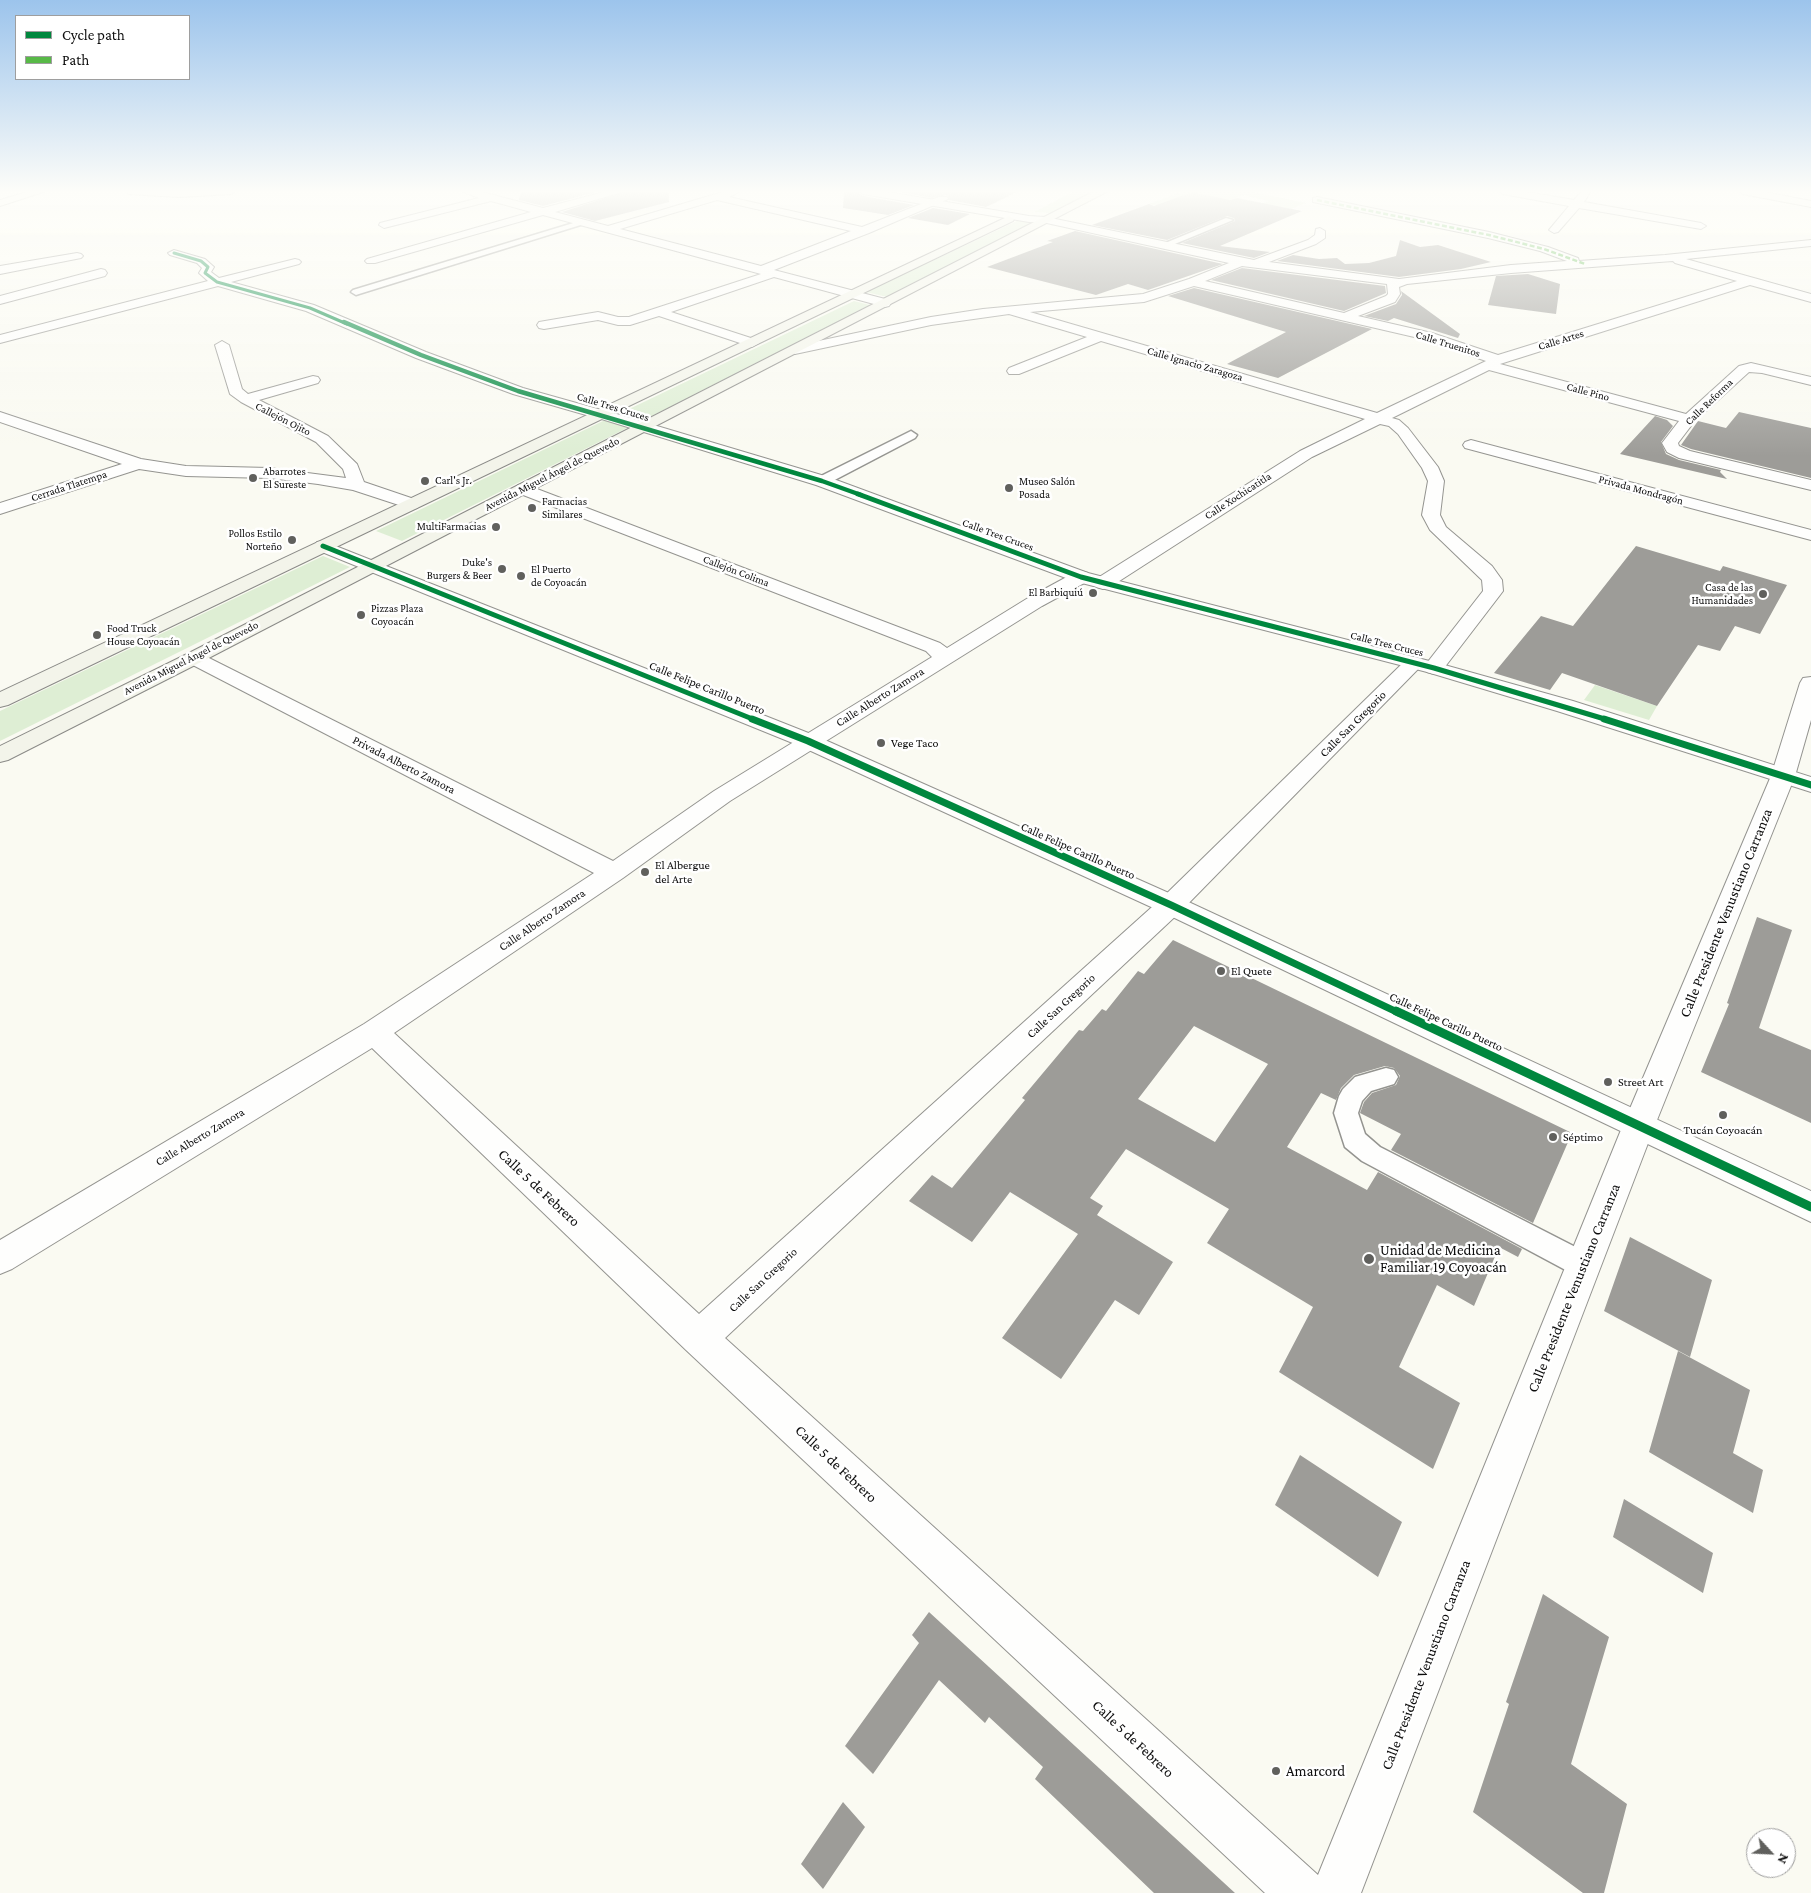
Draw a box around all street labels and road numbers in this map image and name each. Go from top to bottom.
street label: Calle Artes [1537,327,1585,353]
street label: Calle Truenitos [1414,328,1482,360]
street label: Calle Ignacio Zaragoza [1146,344,1244,384]
street label: Calle Reforma [1682,376,1736,428]
street label: Calle Pino [1565,380,1611,404]
street label: Calle Tres Cruces [575,390,651,424]
street label: Callejón Ojito [253,399,313,439]
street label: Avenida Miguel Ángel de Quevedo [482,434,622,514]
street label: Cerrada Tlatempa [29,468,109,504]
street label: Calle Xochicatitla [1202,470,1274,522]
street label: Privada Mondragón [1597,472,1685,508]
street label: Calle Tres Cruces [961,516,1035,554]
street label: Callejón Colima [701,552,771,590]
street label: Avenida Miguel Ángel de Quevedo [121,618,261,698]
street label: Calle Tres Cruces [1349,629,1425,659]
street label: Calle Felipe Carillo Puerto [647,658,767,718]
street label: Calle Alberto Zamora [833,664,927,730]
street label: Calle San Gregorio [1317,688,1389,760]
street label: Privada Alberto Zamora [350,733,458,797]
street label: Calle Presidente Venustiano Carranza [1676,806,1776,1020]
street label: Calle Felipe Carillo Puerto [1019,819,1137,883]
street label: Calle Alberto Zamora [496,886,588,954]
street label: Calle San Gregorio [1024,971,1098,1041]
street label: Calle Felipe Carillo Puerto [1387,989,1505,1055]
street label: Calle Alberto Zamora [153,1105,247,1169]
street label: Calle 5 de Febrero [494,1145,584,1231]
street label: Calle Presidente Venustiano Carranza [1524,1181,1624,1395]
street label: Calle San Gregorio [726,1245,800,1315]
street label: Calle 5 de Febrero [791,1421,881,1507]
street label: Calle Presidente Venustiano Carranza [1378,1557,1474,1773]
street label: Calle 5 de Febrero [1088,1696,1178,1782]

